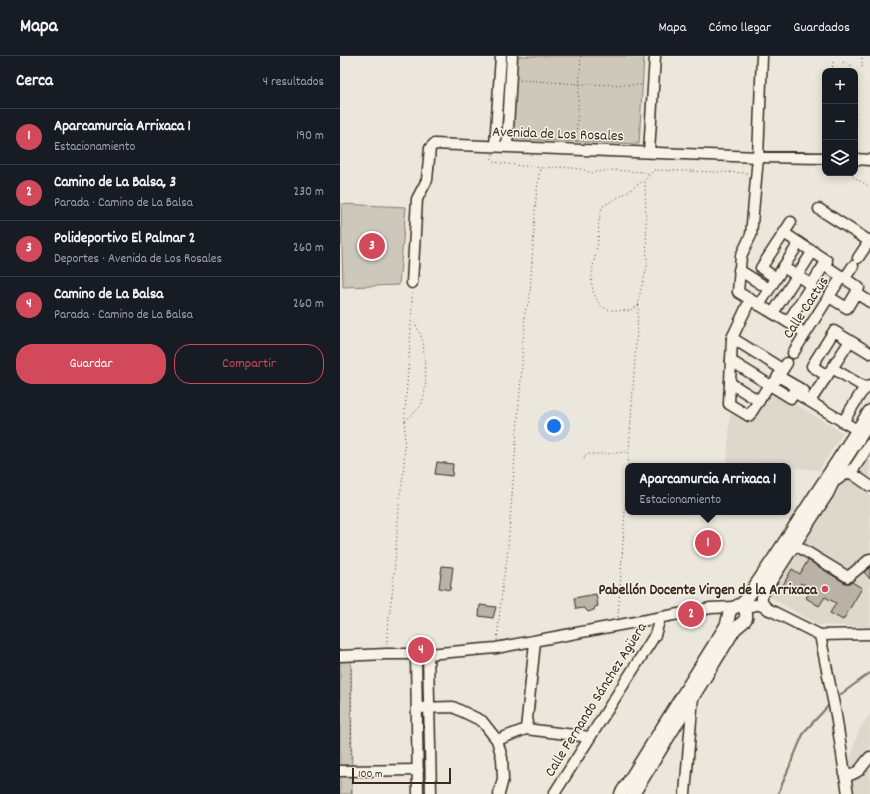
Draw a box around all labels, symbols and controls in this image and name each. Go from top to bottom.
text: Mapa [20,14,58,41]
text: Mapa [659,18,686,38]
text: Cómo llegar [708,18,771,38]
text: Guardados [793,18,850,38]
map controls [822,68,858,176]
button: + [822,68,858,104]
text: Cerca [16,70,53,94]
text: 4 resultados [263,73,324,92]
button: − [822,104,858,140]
text: Aparcamurcia Arrixaca 1 [54,116,191,138]
street label: Avenida de Los Rosales [492,122,624,148]
text: 1 [28,127,30,146]
text: 190 m [296,127,324,146]
text: Estacionamiento [54,138,135,157]
button: layers [822,140,858,176]
text: Camino de La Balsa, 3 [54,172,176,194]
text: 2 [26,183,32,202]
text: 230 m [294,183,324,202]
text: Parada · Camino de La Balsa [54,194,193,213]
text: Polideportivo El Palmar 2 [54,228,195,250]
pin: 3 [359,231,385,261]
text: 3 [26,239,32,258]
text: 260 m [293,239,324,258]
text: Deportes · Avenida de Los Rosales [54,250,222,269]
street label: Calle Cactus [778,273,835,344]
text: Camino de La Balsa [54,284,163,306]
text: 4 [26,295,32,314]
text: 260 m [293,295,324,314]
text: Parada · Camino de La Balsa [54,306,193,325]
button: Guardar [16,344,166,384]
button: Compartir [174,344,324,384]
your location [544,416,564,436]
popup [625,463,791,515]
text: Aparcamurcia Arrixaca 1 [640,469,776,491]
text: Estacionamiento [640,491,721,510]
pin: 1 [695,528,721,558]
place label: Pabellón Docente Virgen de la Arrixaca [598,580,818,602]
marker: Pabellón Docente Virgen de la Arrixaca [820,584,830,594]
pin: 2 [678,599,704,629]
street label: Calle Fernando Sánchez Agüera [540,618,654,782]
pin: 4 [408,635,434,665]
scale bar [352,766,451,785]
text: 100 m [358,767,382,783]

